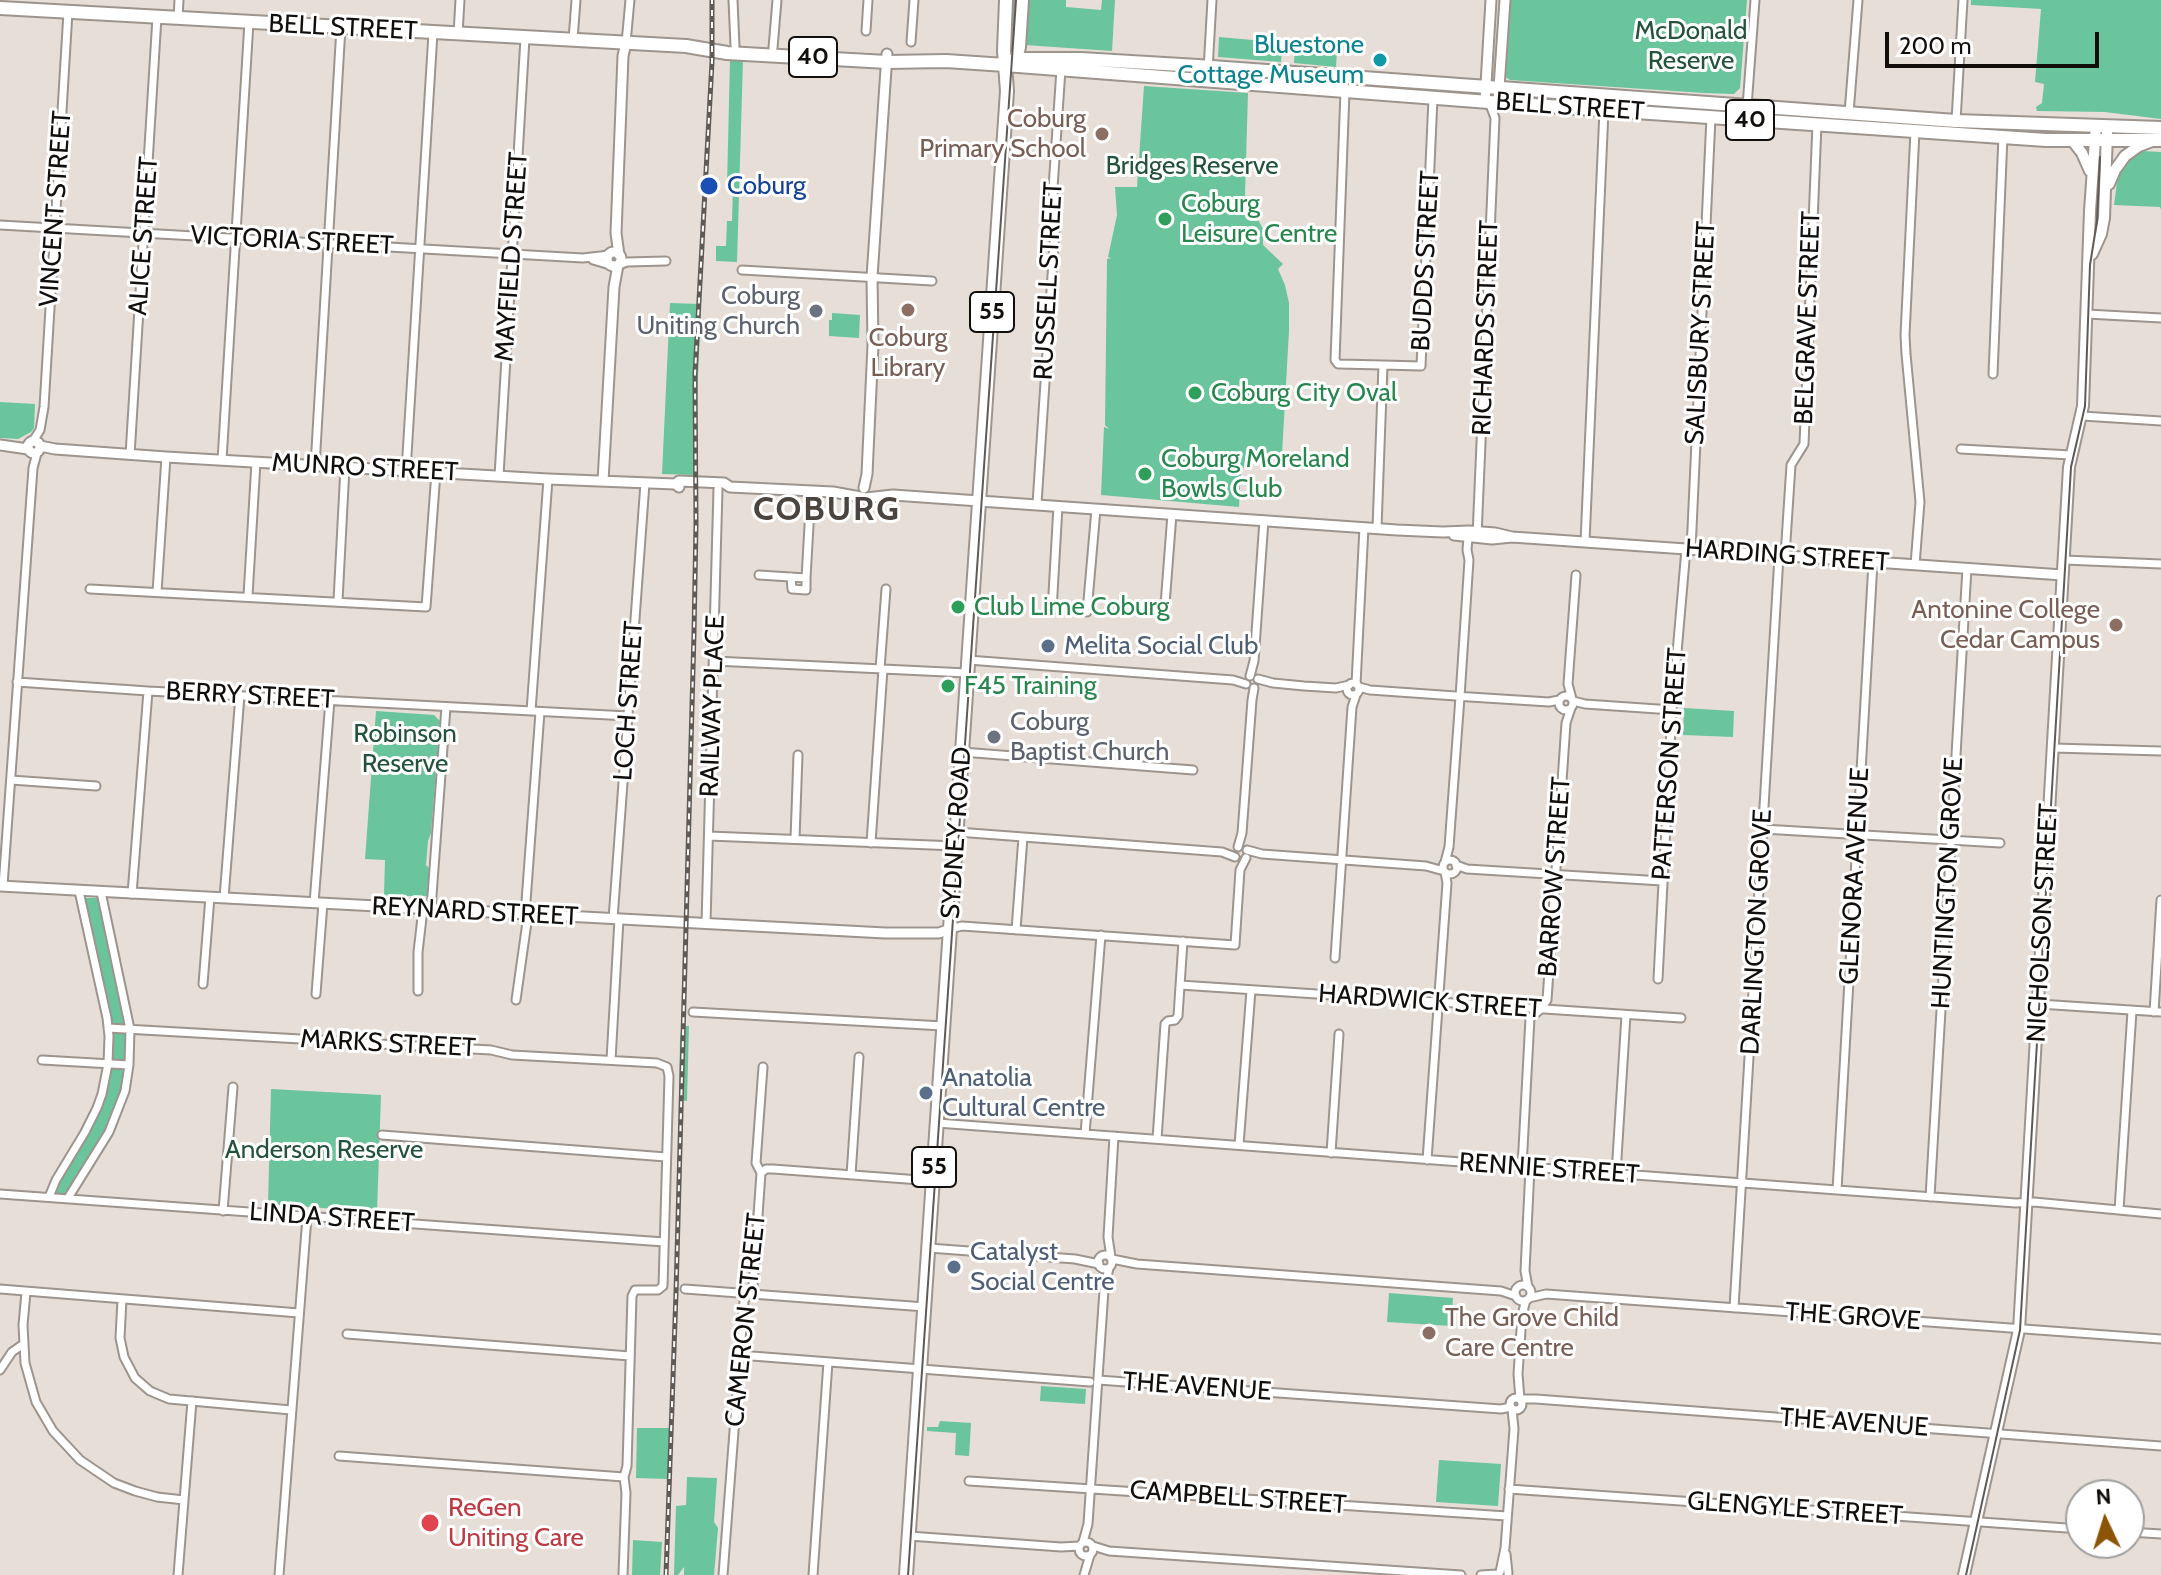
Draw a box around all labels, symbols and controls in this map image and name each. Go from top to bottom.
street label: BELL STREET [268,9,418,47]
park label: McDonald Reserve [1635,15,1747,76]
scale bar [1889,16,2103,66]
place label: Bluestone Cottage Museum [1177,29,1364,90]
text: 200 m [1899,31,1972,60]
road number: 40 [789,37,837,77]
marker: Bluestone Cottage Museum [1371,51,1389,69]
street label: BELL STREET [1494,86,1646,128]
road number: 40 [1726,100,1774,140]
place label: Coburg Primary School [919,103,1086,164]
street label: VINCENT STREET [34,110,78,308]
marker: Coburg Primary School [1093,125,1111,143]
park label: Bridges Reserve [1105,150,1279,182]
street label: MAYFIELD STREET [489,151,535,363]
street label: ALICE STREET [123,155,165,317]
place label: Coburg [727,170,806,202]
street label: BUDDS STREET [1406,170,1446,352]
marker: Coburg [698,175,720,197]
street label: RUSSELL STREET [1028,181,1070,381]
place label: Coburg Leisure Centre [1181,188,1337,250]
marker: Coburg Leisure Centre [1156,210,1174,228]
street label: BELGRAVE STREET [1789,211,1827,425]
street label: VICTORIA STREET [190,220,394,262]
street label: RICHARDS STREET [1467,220,1505,436]
street label: SALISBURY STREET [1680,220,1722,446]
place label: Coburg Uniting Church [636,280,800,342]
road number: 55 [970,292,1014,332]
marker: Coburg Library [899,301,917,319]
marker: Coburg Uniting Church [807,302,825,320]
place label: Coburg Library [868,322,948,384]
place label: Coburg City Oval [1211,377,1397,409]
marker: Coburg City Oval [1186,384,1204,402]
place label: Coburg Moreland Bowls Club [1161,443,1350,504]
street label: MUNRO STREET [271,448,459,488]
marker: Coburg Moreland Bowls Club [1136,465,1154,483]
district label: COBURG [753,490,901,530]
street label: HARDING STREET [1684,533,1890,579]
place label: Club Lime Coburg [974,591,1170,623]
place label: Antonine College Cedar Campus [1911,594,2100,656]
marker: Club Lime Coburg [949,598,967,616]
street label: RAILWAY PLACE [694,614,732,798]
marker: Antonine College Cedar Campus [2107,616,2125,634]
street label: LOCH STREET [608,620,650,782]
place label: Melita Social Club [1064,630,1258,662]
marker: Melita Social Club [1039,637,1057,655]
street label: PATTERSON STREET [1646,647,1694,881]
place label: F45 Training [964,670,1097,702]
street label: BERRY STREET [165,676,335,716]
marker: F45 Training [939,677,957,695]
place label: Coburg Baptist Church [1010,706,1169,768]
park label: Robinson Reserve [353,718,457,780]
marker: Coburg Baptist Church [985,728,1003,746]
street label: SYDNEY ROAD [935,746,979,920]
street label: HUNTINGTON GROVE [1926,756,1970,1010]
street label: GLENORA AVENUE [1834,767,1876,985]
street label: BARROW STREET [1532,776,1578,978]
street label: NICHOLSON STREET [2021,803,2065,1043]
street label: DARLINGTON GROVE [1735,808,1779,1056]
street label: REYNARD STREET [371,891,579,933]
street label: HARDWICK STREET [1317,979,1543,1025]
street label: MARKS STREET [299,1024,477,1064]
place label: Anatolia Cultural Centre [942,1062,1105,1124]
marker: Anatolia Cultural Centre [917,1084,935,1102]
park label: Anderson Reserve [225,1134,423,1166]
road number: 55 [912,1147,956,1187]
street label: RENNIE STREET [1458,1147,1640,1191]
street label: LINDA STREET [248,1197,416,1239]
street label: CAMERON STREET [719,1212,773,1428]
place label: Catalyst Social Centre [970,1236,1115,1298]
marker: Catalyst Social Centre [945,1258,963,1276]
street label: THE GROVE [1784,1297,1922,1337]
place label: The Grove Child Care Centre [1445,1302,1619,1364]
marker: The Grove Child Care Centre [1420,1324,1438,1342]
street label: THE AVENUE [1122,1366,1272,1408]
street label: THE AVENUE [1779,1402,1929,1444]
street label: CAMPBELL STREET [1129,1475,1347,1521]
north arrow [2065,1479,2145,1559]
text: N [2095,1483,2112,1511]
street label: GLENGYLE STREET [1686,1486,1904,1532]
place label: ReGen Uniting Care [448,1492,584,1554]
marker: ReGen Uniting Care [419,1512,441,1534]

